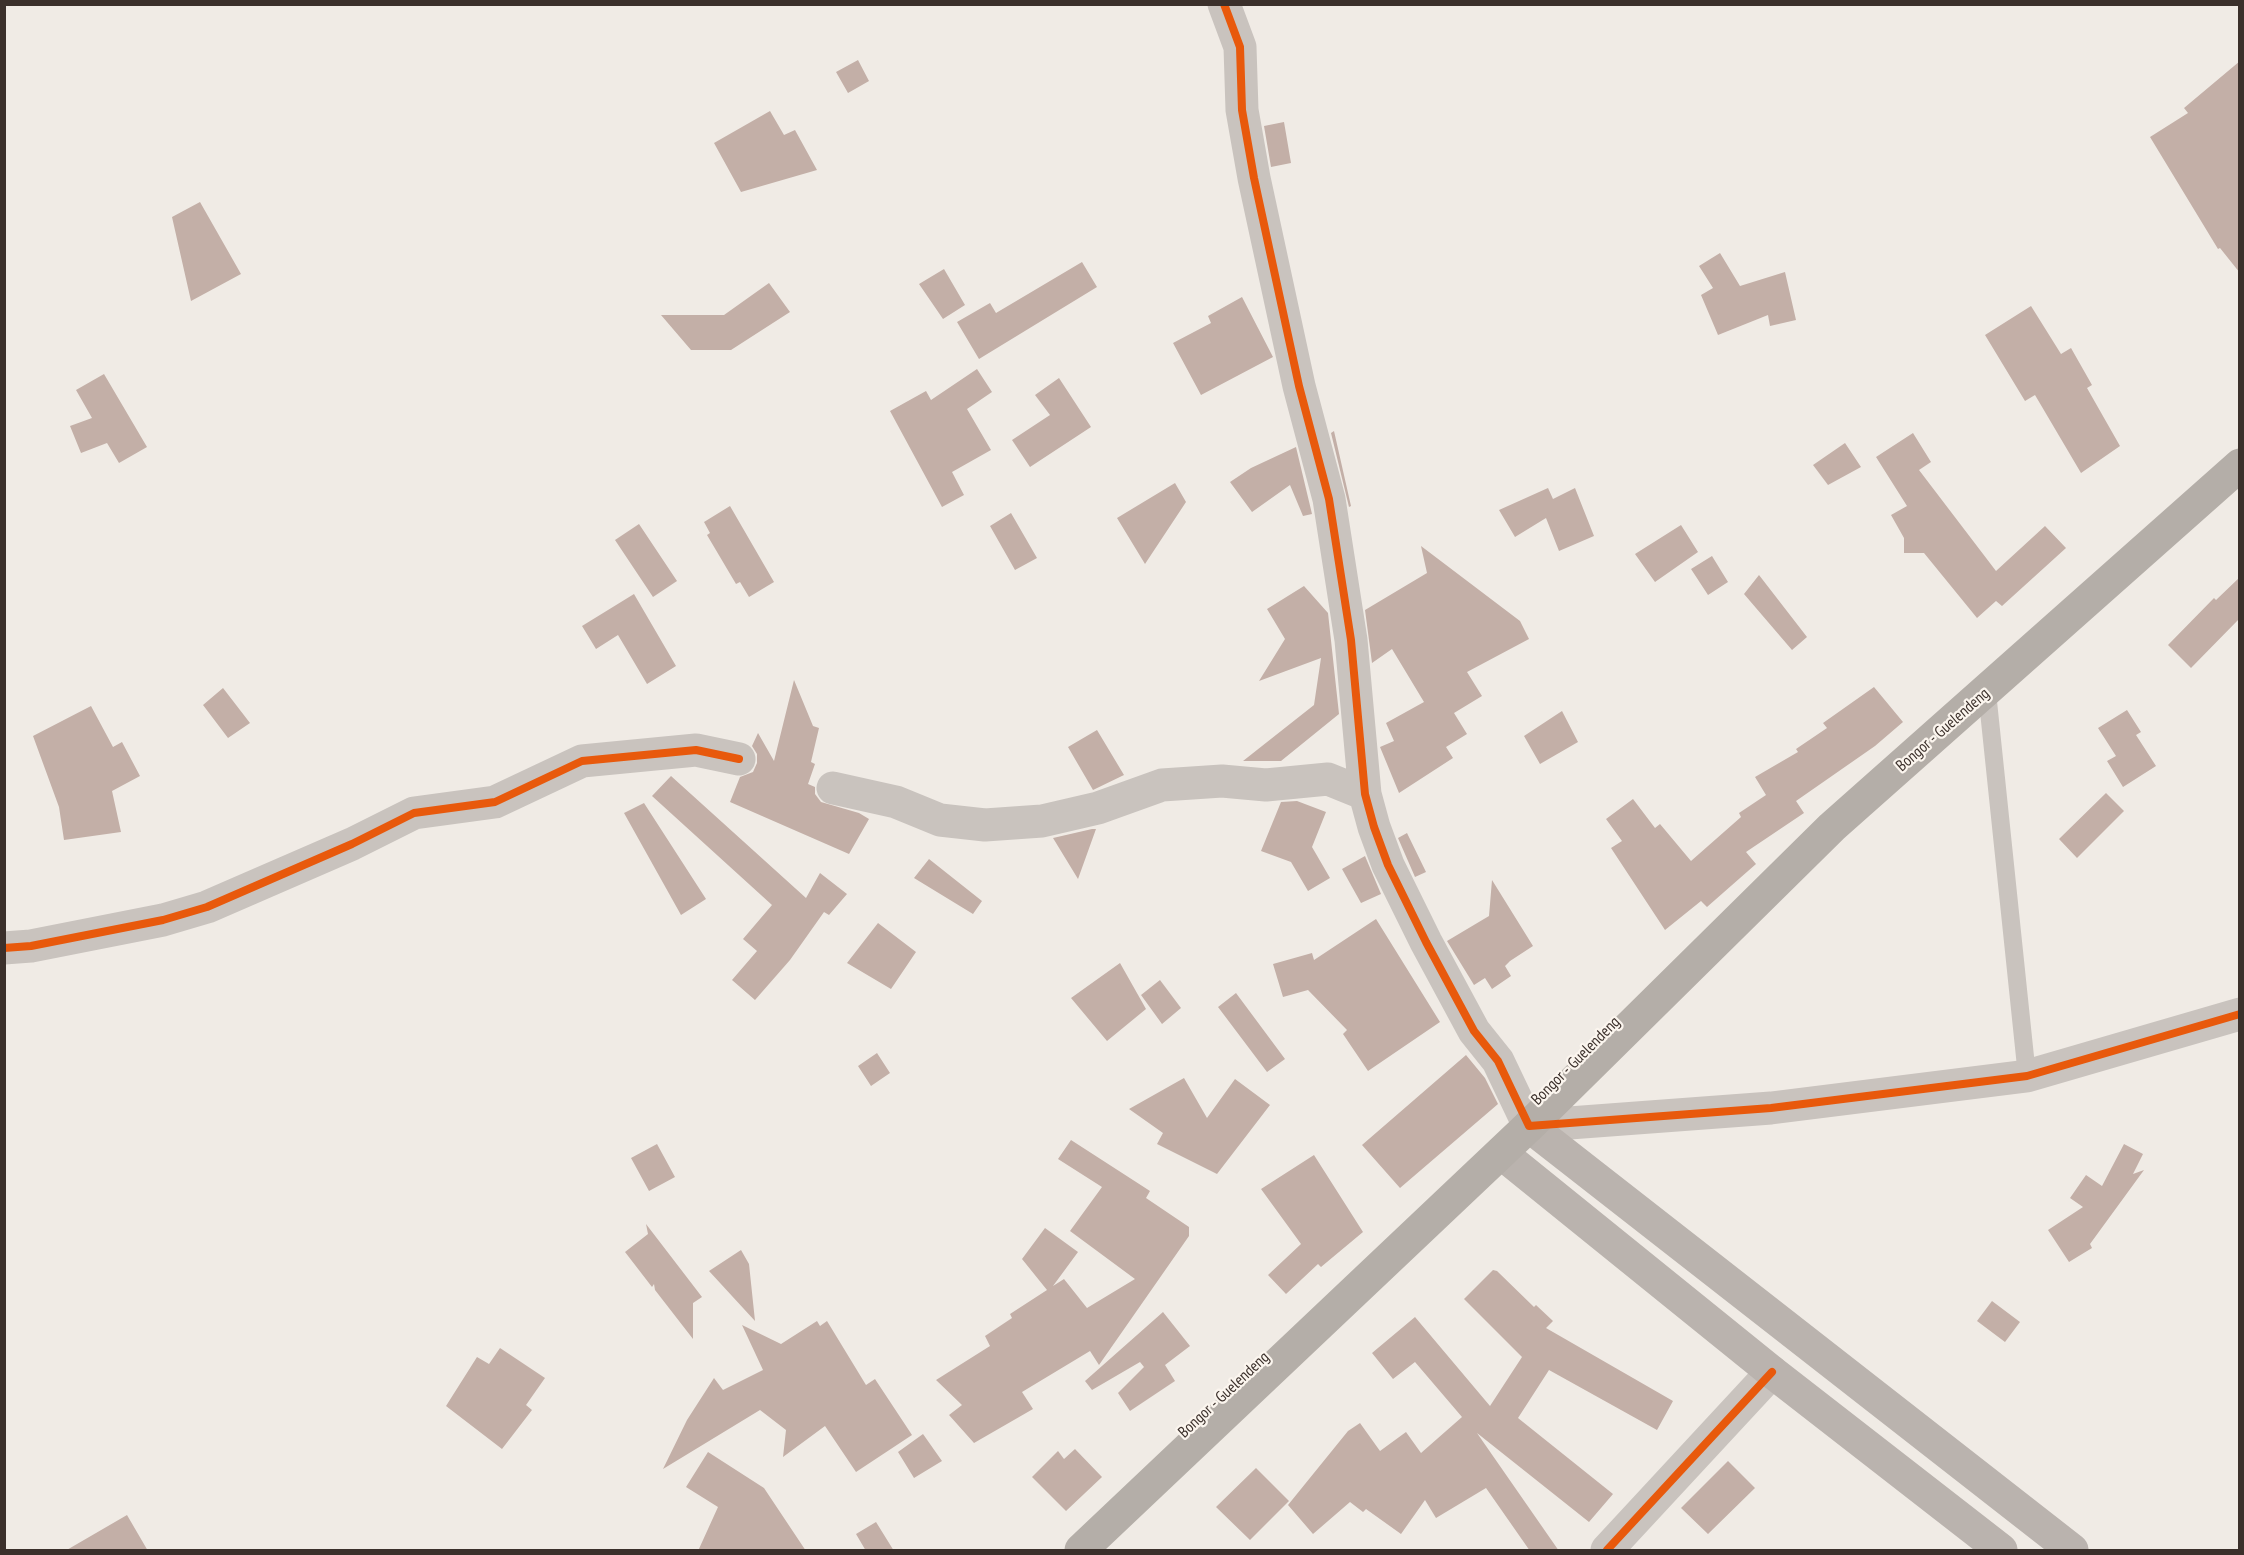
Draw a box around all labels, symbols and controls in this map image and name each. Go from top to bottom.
street label: Bongor - Guelendeng [1892,684,1994,776]
street label: Bongor - Guelendeng [1528,1013,1624,1109]
street label: Bongor - Guelendeng [1175,1348,1273,1442]

